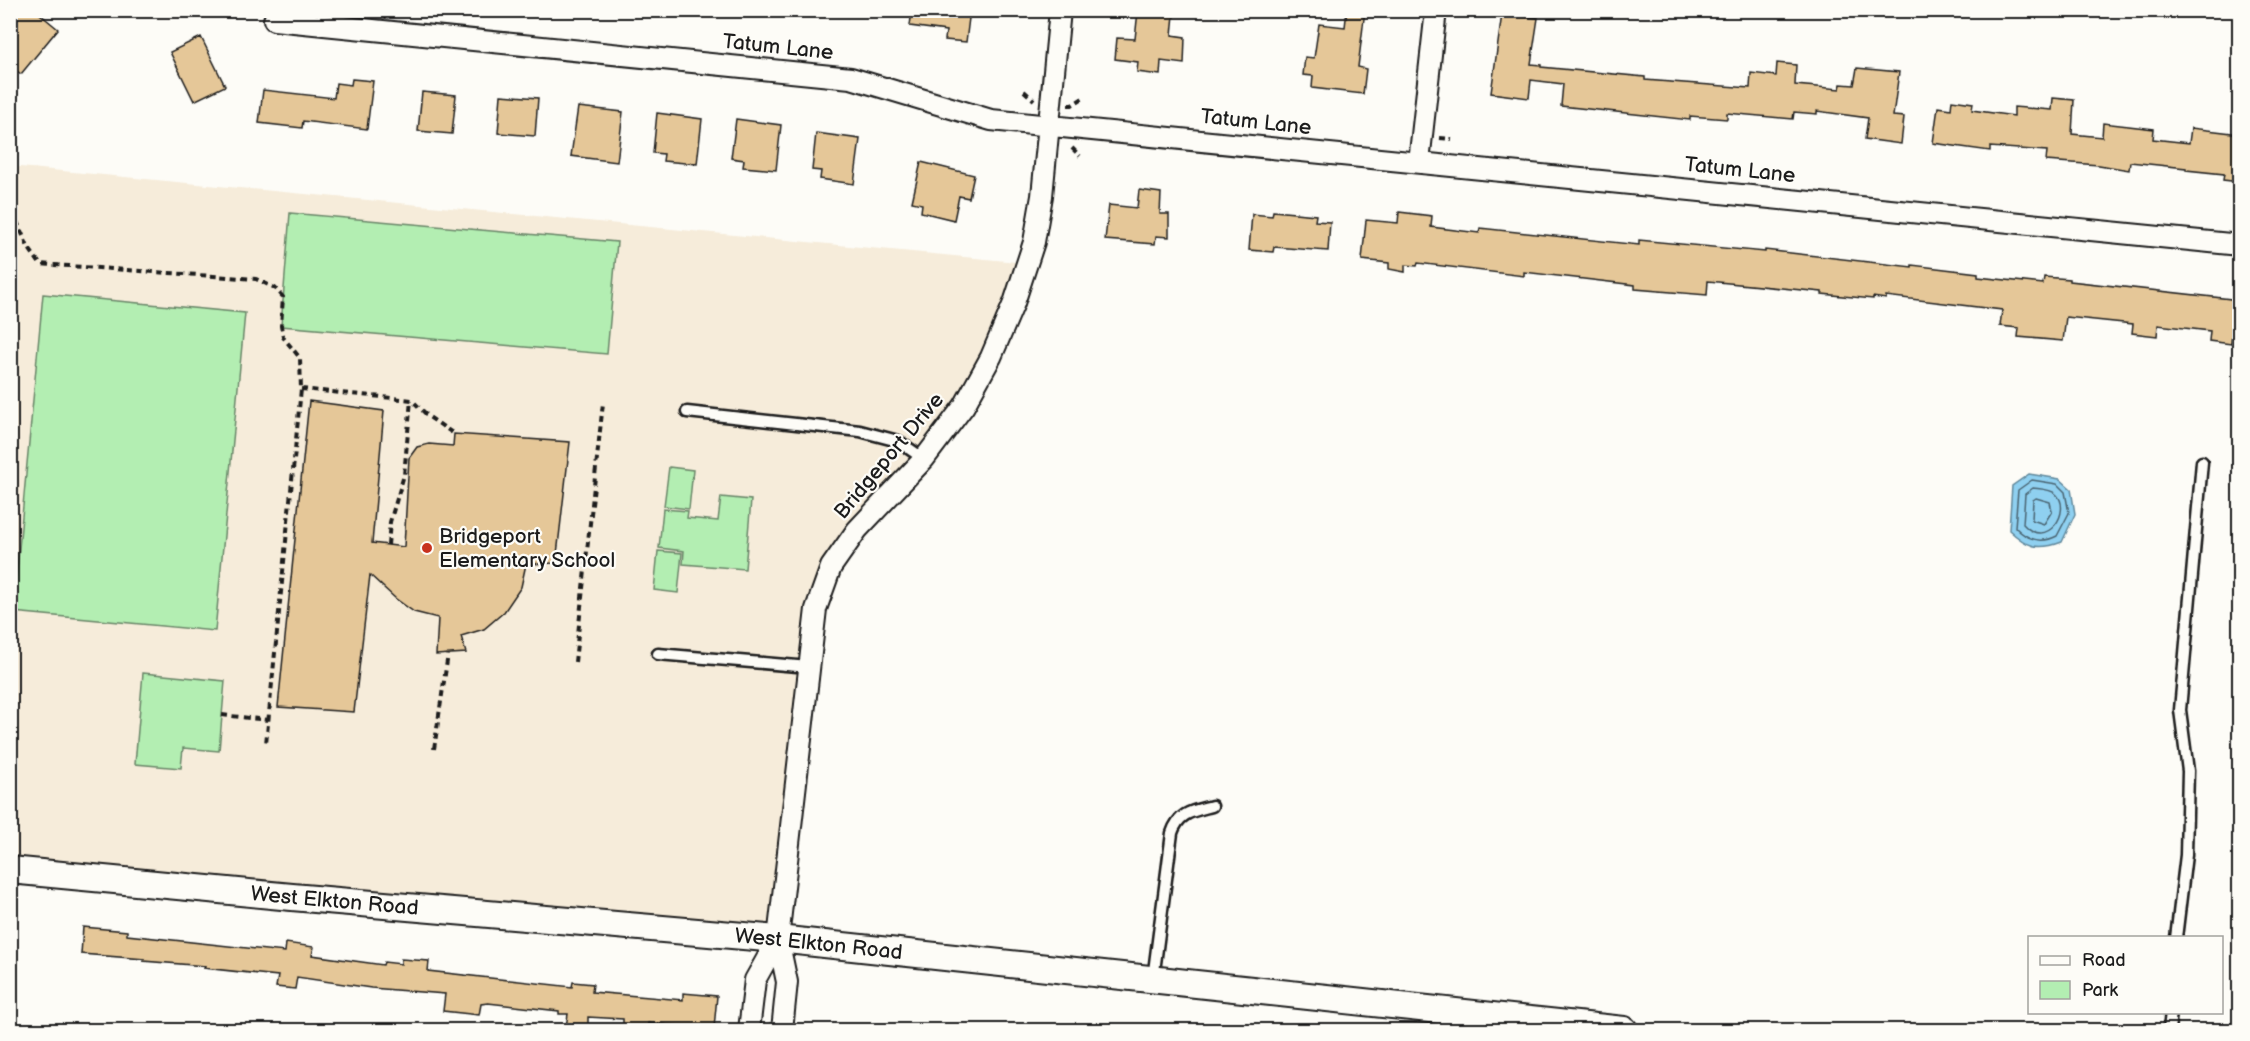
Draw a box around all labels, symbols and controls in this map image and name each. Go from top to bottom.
street label: Tatum Lane [721,29,835,65]
street label: Tatum Lane [1199,104,1313,140]
street label: Tatum Lane [1683,152,1797,188]
street label: Bridgeport Drive [829,388,949,524]
place label: Bridgeport Elementary School [439,524,615,573]
marker: Bridgeport Elementary School [420,541,434,555]
street label: West Elkton Road [249,881,420,920]
street label: West Elkton Road [734,923,904,965]
legend [2028,936,2223,1014]
text: Road [2082,950,2126,971]
text: Park [2082,980,2118,1001]

